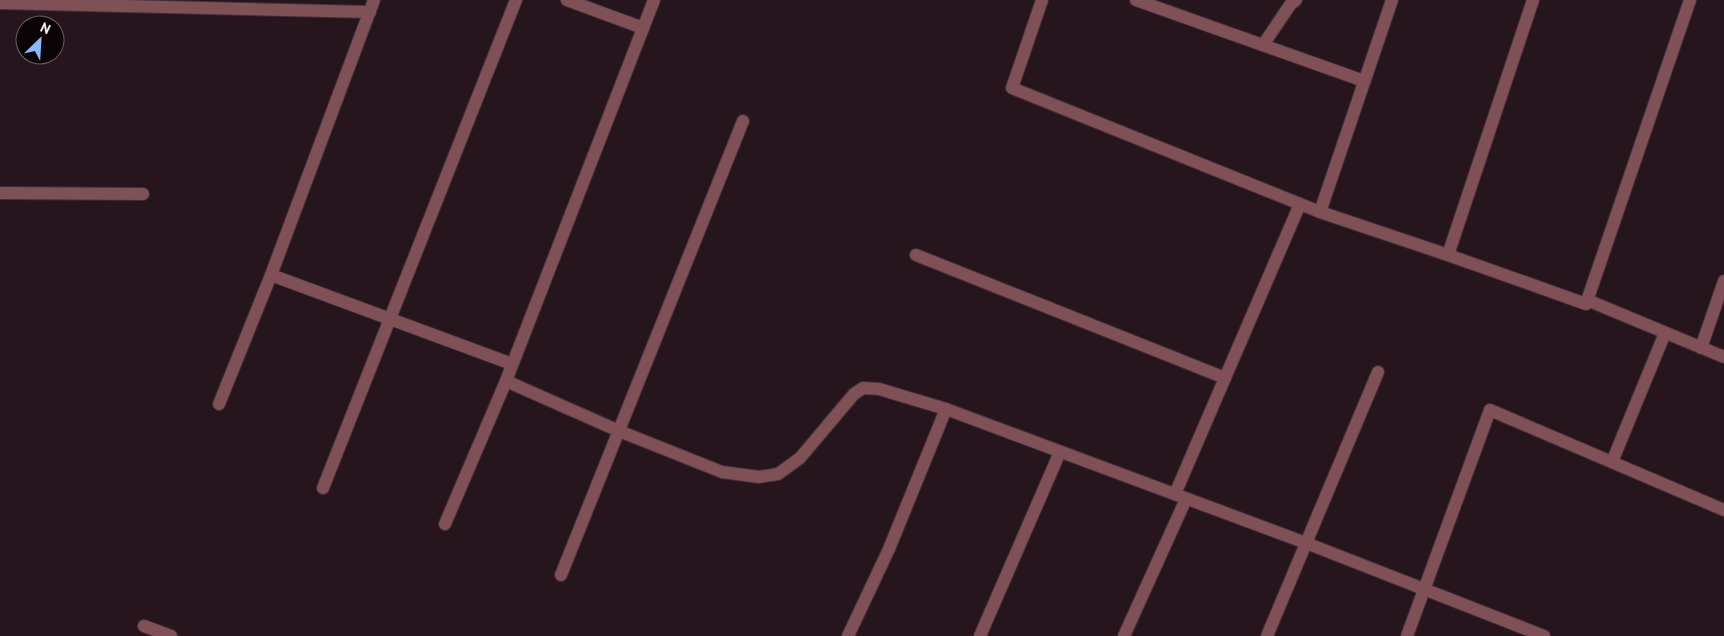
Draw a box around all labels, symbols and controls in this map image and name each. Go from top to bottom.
north arrow [15,15,65,65]
text: N [38,18,53,38]

